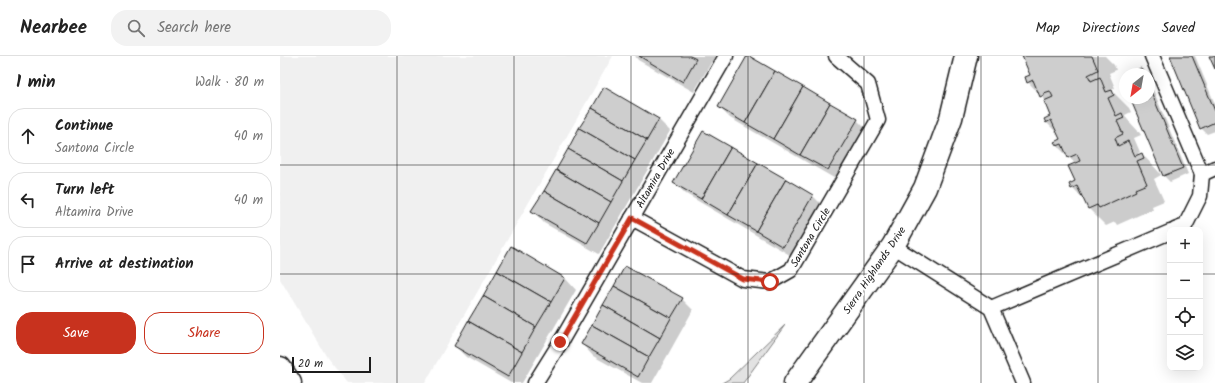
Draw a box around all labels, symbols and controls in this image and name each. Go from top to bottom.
search box [111,10,391,46]
text: Nearbee [20,13,87,43]
text: Search here [157,16,231,40]
icon: search [125,17,147,39]
text: Map [1035,17,1060,39]
text: Directions [1082,17,1140,39]
text: Saved [1162,17,1195,39]
north arrow [1119,68,1155,104]
text: 1 min [16,69,55,96]
text: Walk · 80 m [195,72,264,93]
text: Continue [55,114,113,138]
icon: ahead [17,125,39,147]
text: 40 m [234,126,263,147]
text: Santona Circle [55,138,134,159]
street label: Altamira Drive [631,145,680,212]
text: Turn left [55,178,115,202]
icon: left [17,189,39,211]
text: 40 m [234,190,263,211]
text: Altamira Drive [55,202,133,223]
street label: Santona Circle [786,204,836,271]
street label: Sierra Highlands Drive [839,223,911,318]
map controls [1167,227,1203,371]
button: + [1167,227,1203,263]
text: Arrive at destination [55,252,194,276]
icon: arrive [17,253,39,275]
button: − [1167,263,1203,299]
route start [761,273,779,291]
button: locate [1167,299,1203,335]
button: Save [16,312,136,354]
button: Share [144,312,264,354]
route end [551,333,569,351]
button: layers [1167,335,1203,371]
scale bar [292,355,371,374]
text: 20 m [298,355,323,373]

